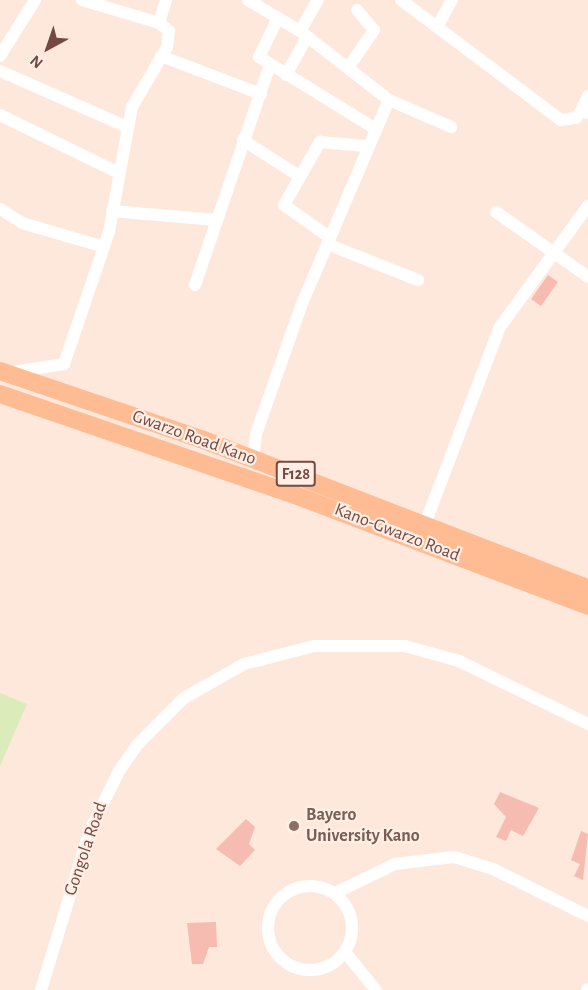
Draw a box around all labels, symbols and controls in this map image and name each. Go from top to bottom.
north arrow [18,18,78,78]
text: N [27,52,46,71]
street label: Gwarzo Road Kano [129,406,259,470]
road number: F128 [275,461,317,487]
street label: Kano-Gwarzo Road [331,499,463,567]
street label: Gongola Road [60,799,112,899]
place label: Bayero University Kano [306,805,420,848]
marker: Bayero University Kano [287,819,301,833]

